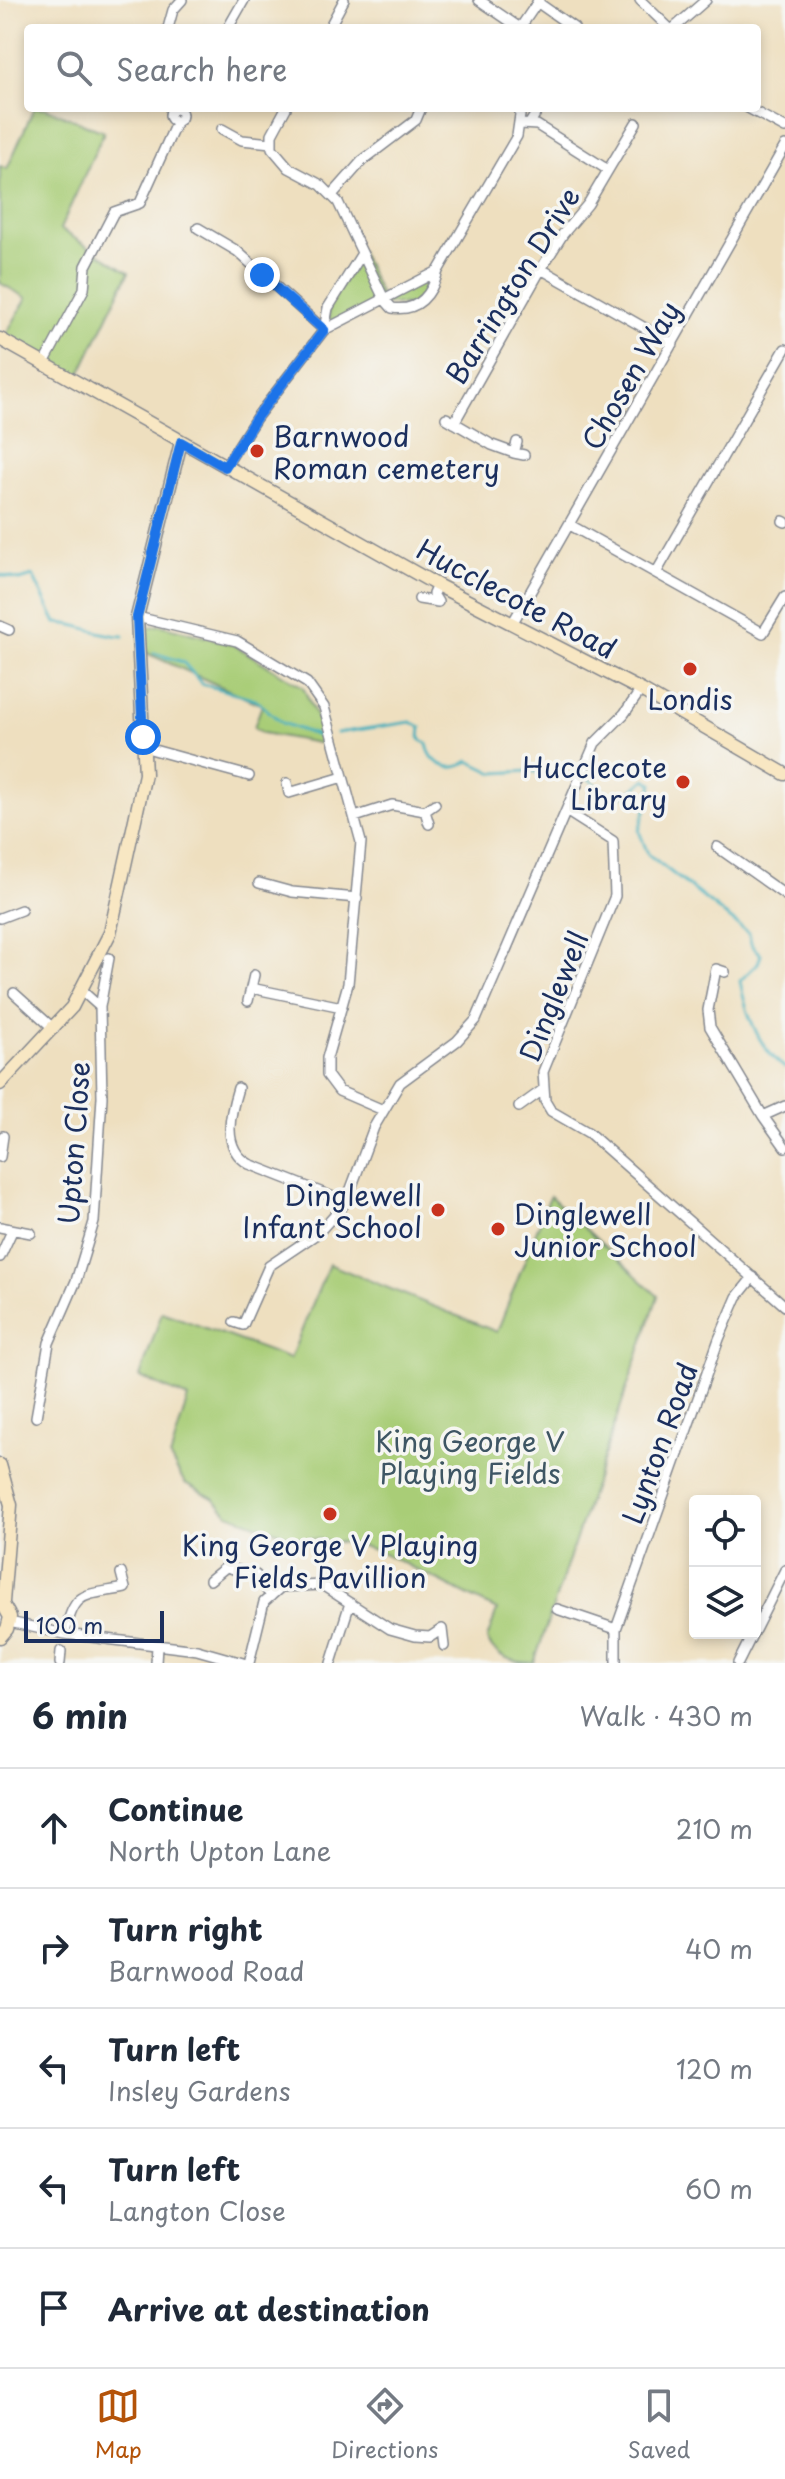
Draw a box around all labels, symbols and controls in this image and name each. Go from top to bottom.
search box [24,24,761,112]
icon: search [52,46,96,90]
text: Search here [116,46,288,91]
street label: Barrington Drive [434,178,590,392]
route end [244,257,280,293]
street label: Chosen Way [570,292,690,458]
place label: Barnwood Roman cemetery [273,414,500,489]
marker: Barnwood Roman cemetery [248,442,266,460]
street label: Hucclecote Road [409,527,625,669]
marker: Londis [681,660,699,678]
place label: Londis [647,677,733,720]
route start [125,719,161,755]
place label: Hucclecote Library [522,745,667,820]
marker: Hucclecote Library [674,773,692,791]
street label: Dinglewell [507,924,599,1068]
street label: Upton Close [46,1060,100,1226]
place label: Dinglewell Infant School [243,1173,422,1248]
place label: Dinglewell Junior School [514,1192,697,1267]
marker: Dinglewell Infant School [429,1201,447,1219]
marker: Dinglewell Junior School [489,1220,507,1238]
street label: Lynton Road [610,1356,708,1530]
park label: King George V Playing Fields [375,1419,565,1494]
map controls [689,1495,761,1639]
button: locate [689,1495,761,1567]
marker: King George V Playing Fields Pavillion [321,1505,339,1523]
place label: King George V Playing Fields Pavillion [182,1523,478,1598]
button: layers [689,1567,761,1639]
scale bar [24,1607,164,1643]
text: 100 m [36,1608,103,1641]
text: 6 min [32,1689,128,1741]
text: Walk · 430 m [580,1696,753,1735]
text: Continue [108,1786,243,1831]
icon: ahead [32,1806,76,1850]
text: 210 m [676,1809,753,1848]
text: North Upton Lane [108,1831,331,1870]
text: Turn right [108,1906,263,1951]
icon: right [32,1926,76,1970]
text: 40 m [685,1929,753,1968]
text: Barnwood Road [108,1951,305,1990]
text: Turn left [108,2026,240,2071]
icon: left [32,2046,76,2090]
text: 120 m [676,2049,753,2088]
text: Insley Gardens [108,2071,291,2110]
text: Turn left [108,2146,240,2191]
icon: left [32,2166,76,2210]
text: 60 m [685,2169,753,2208]
text: Langton Close [108,2191,286,2230]
icon: arrive [32,2286,76,2330]
text: Arrive at destination [108,2286,430,2331]
tab: Map [95,2384,142,2465]
tab: Directions [331,2384,438,2465]
tab: Saved [628,2384,690,2465]

